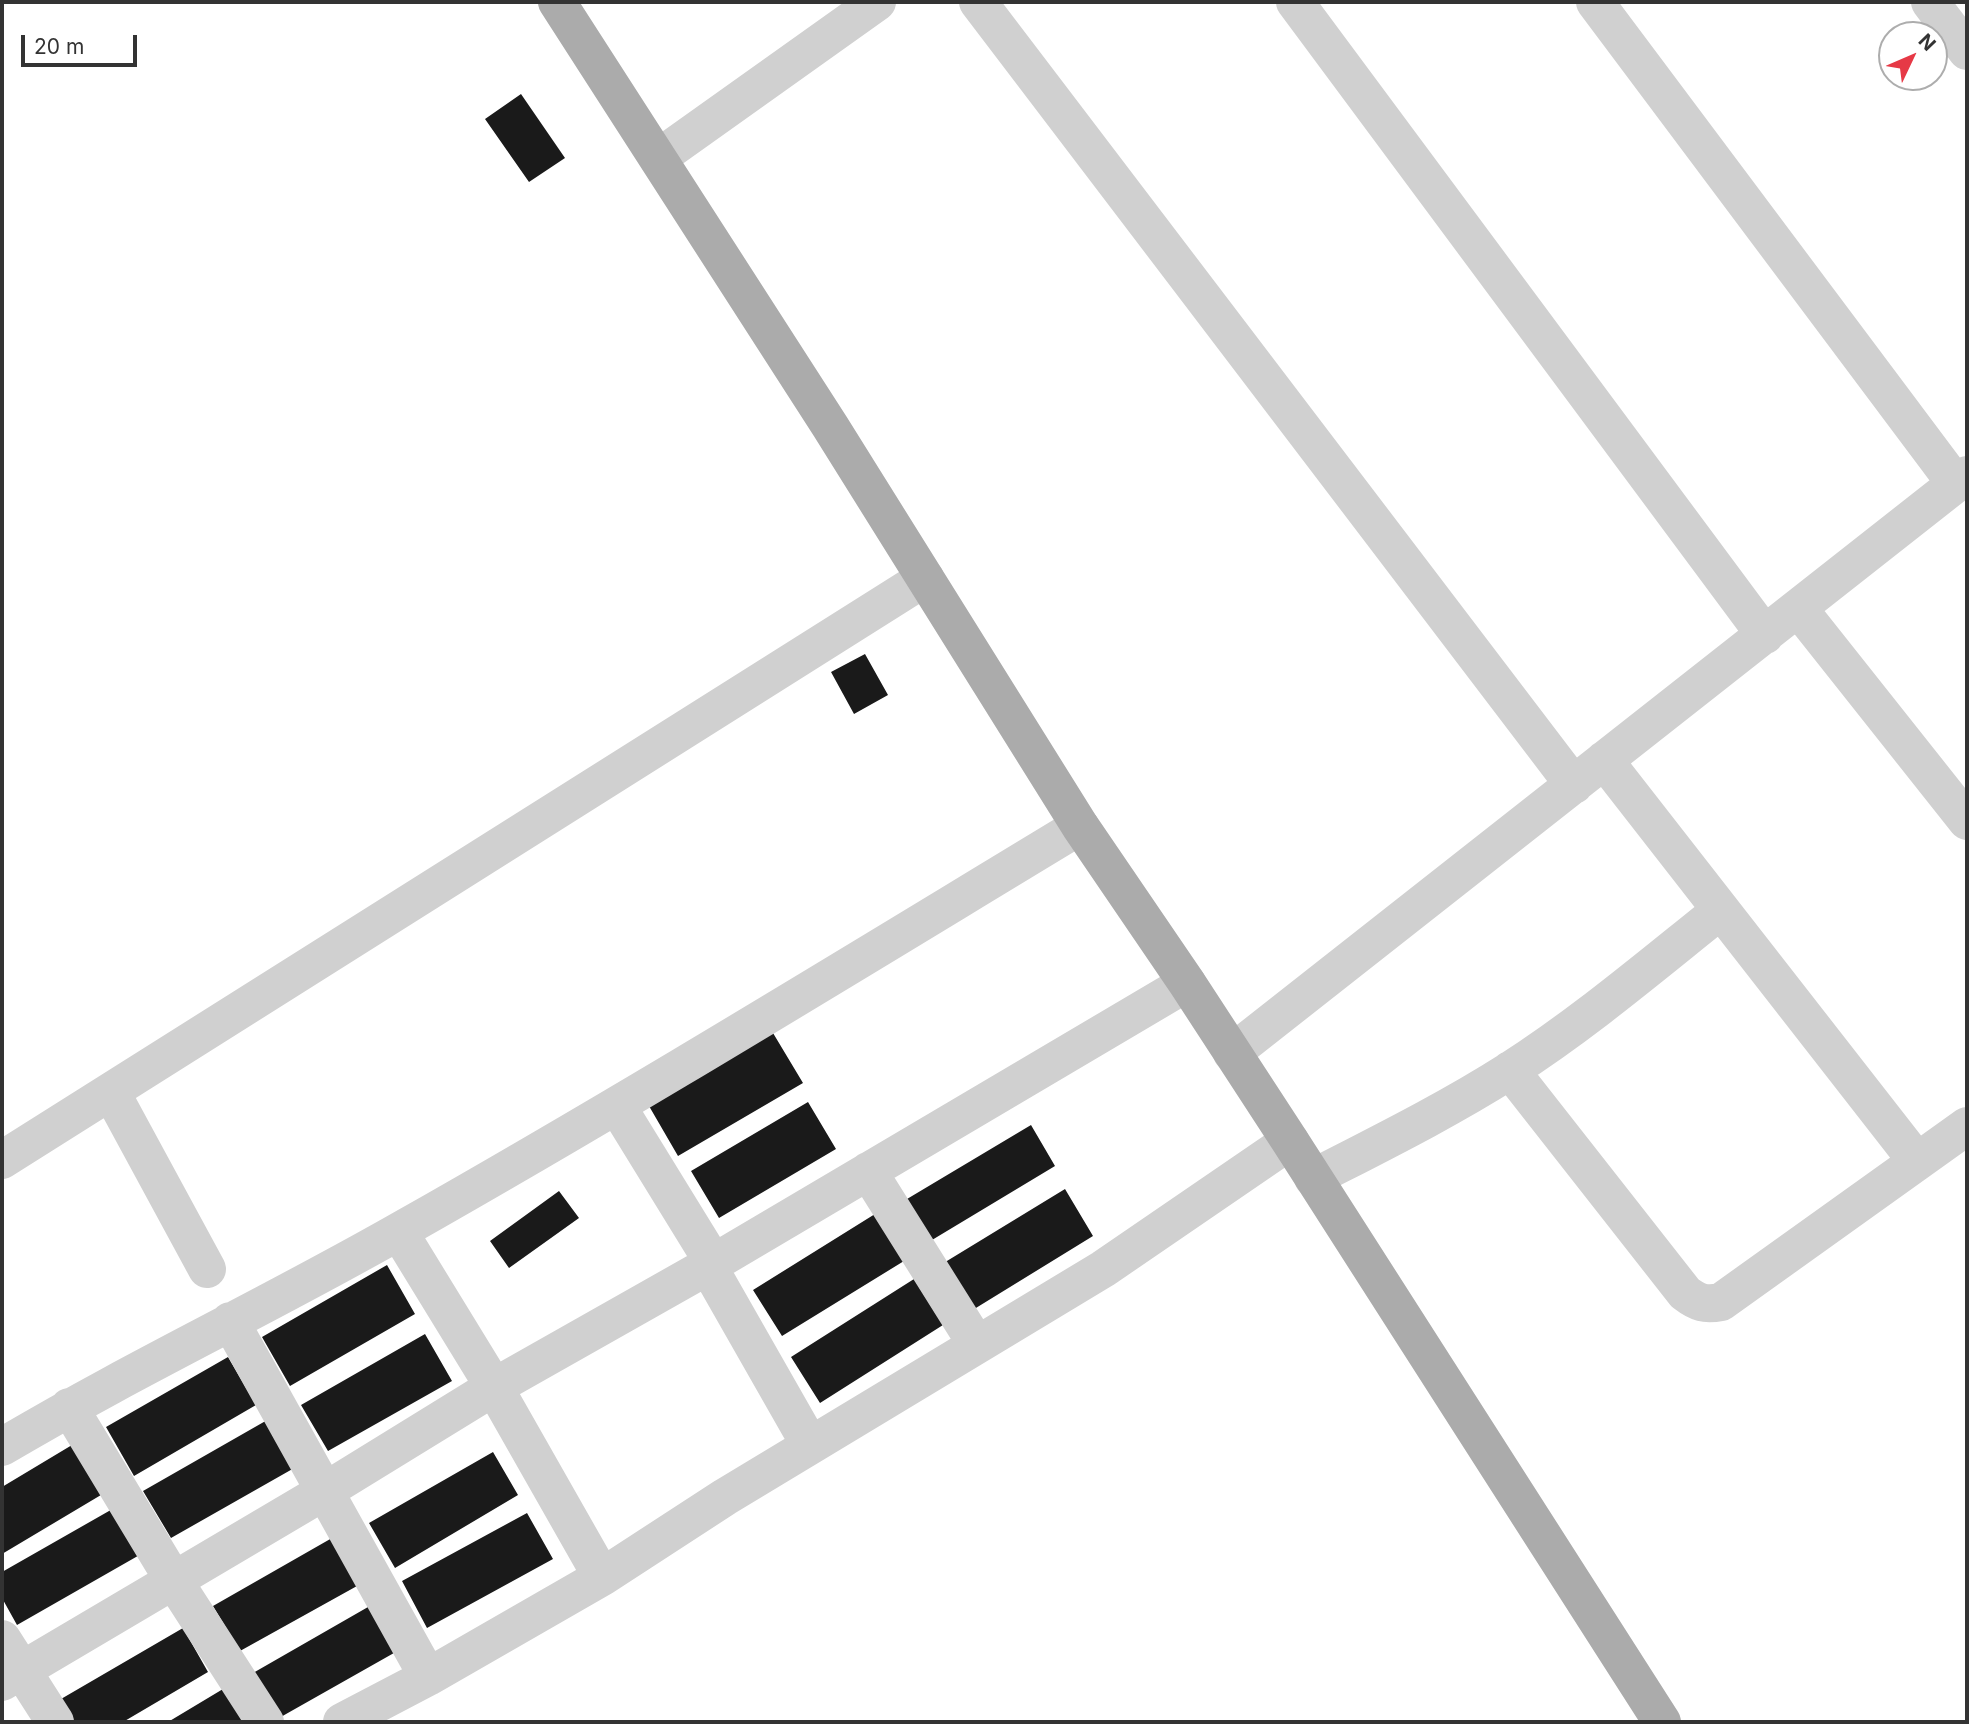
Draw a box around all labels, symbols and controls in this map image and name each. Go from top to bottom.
scale bar [24,21,140,65]
north arrow [1878,21,1948,91]
text: N [1914,29,1940,56]
text: 20 m [34,34,84,59]

